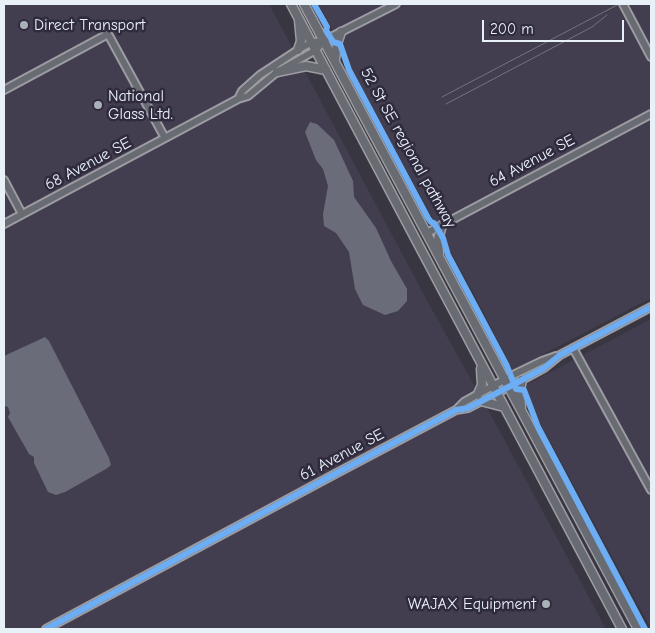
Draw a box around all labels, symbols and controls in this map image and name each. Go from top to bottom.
scale bar [485,10,628,42]
place label: Direct Transport [34,15,145,35]
marker: Direct Transport [18,19,30,31]
text: 200 m [490,20,534,38]
street label: 52 St SE regional pathway [356,65,460,231]
place label: National Glass Ltd. [108,86,173,124]
marker: National Glass Ltd. [92,99,104,111]
street label: 64 Avenue SE [486,130,578,192]
street label: 68 Avenue SE [42,133,134,195]
street label: 61 Avenue SE [296,425,388,485]
place label: WAJAX Equipment [408,594,536,614]
marker: WAJAX Equipment [540,598,552,610]

